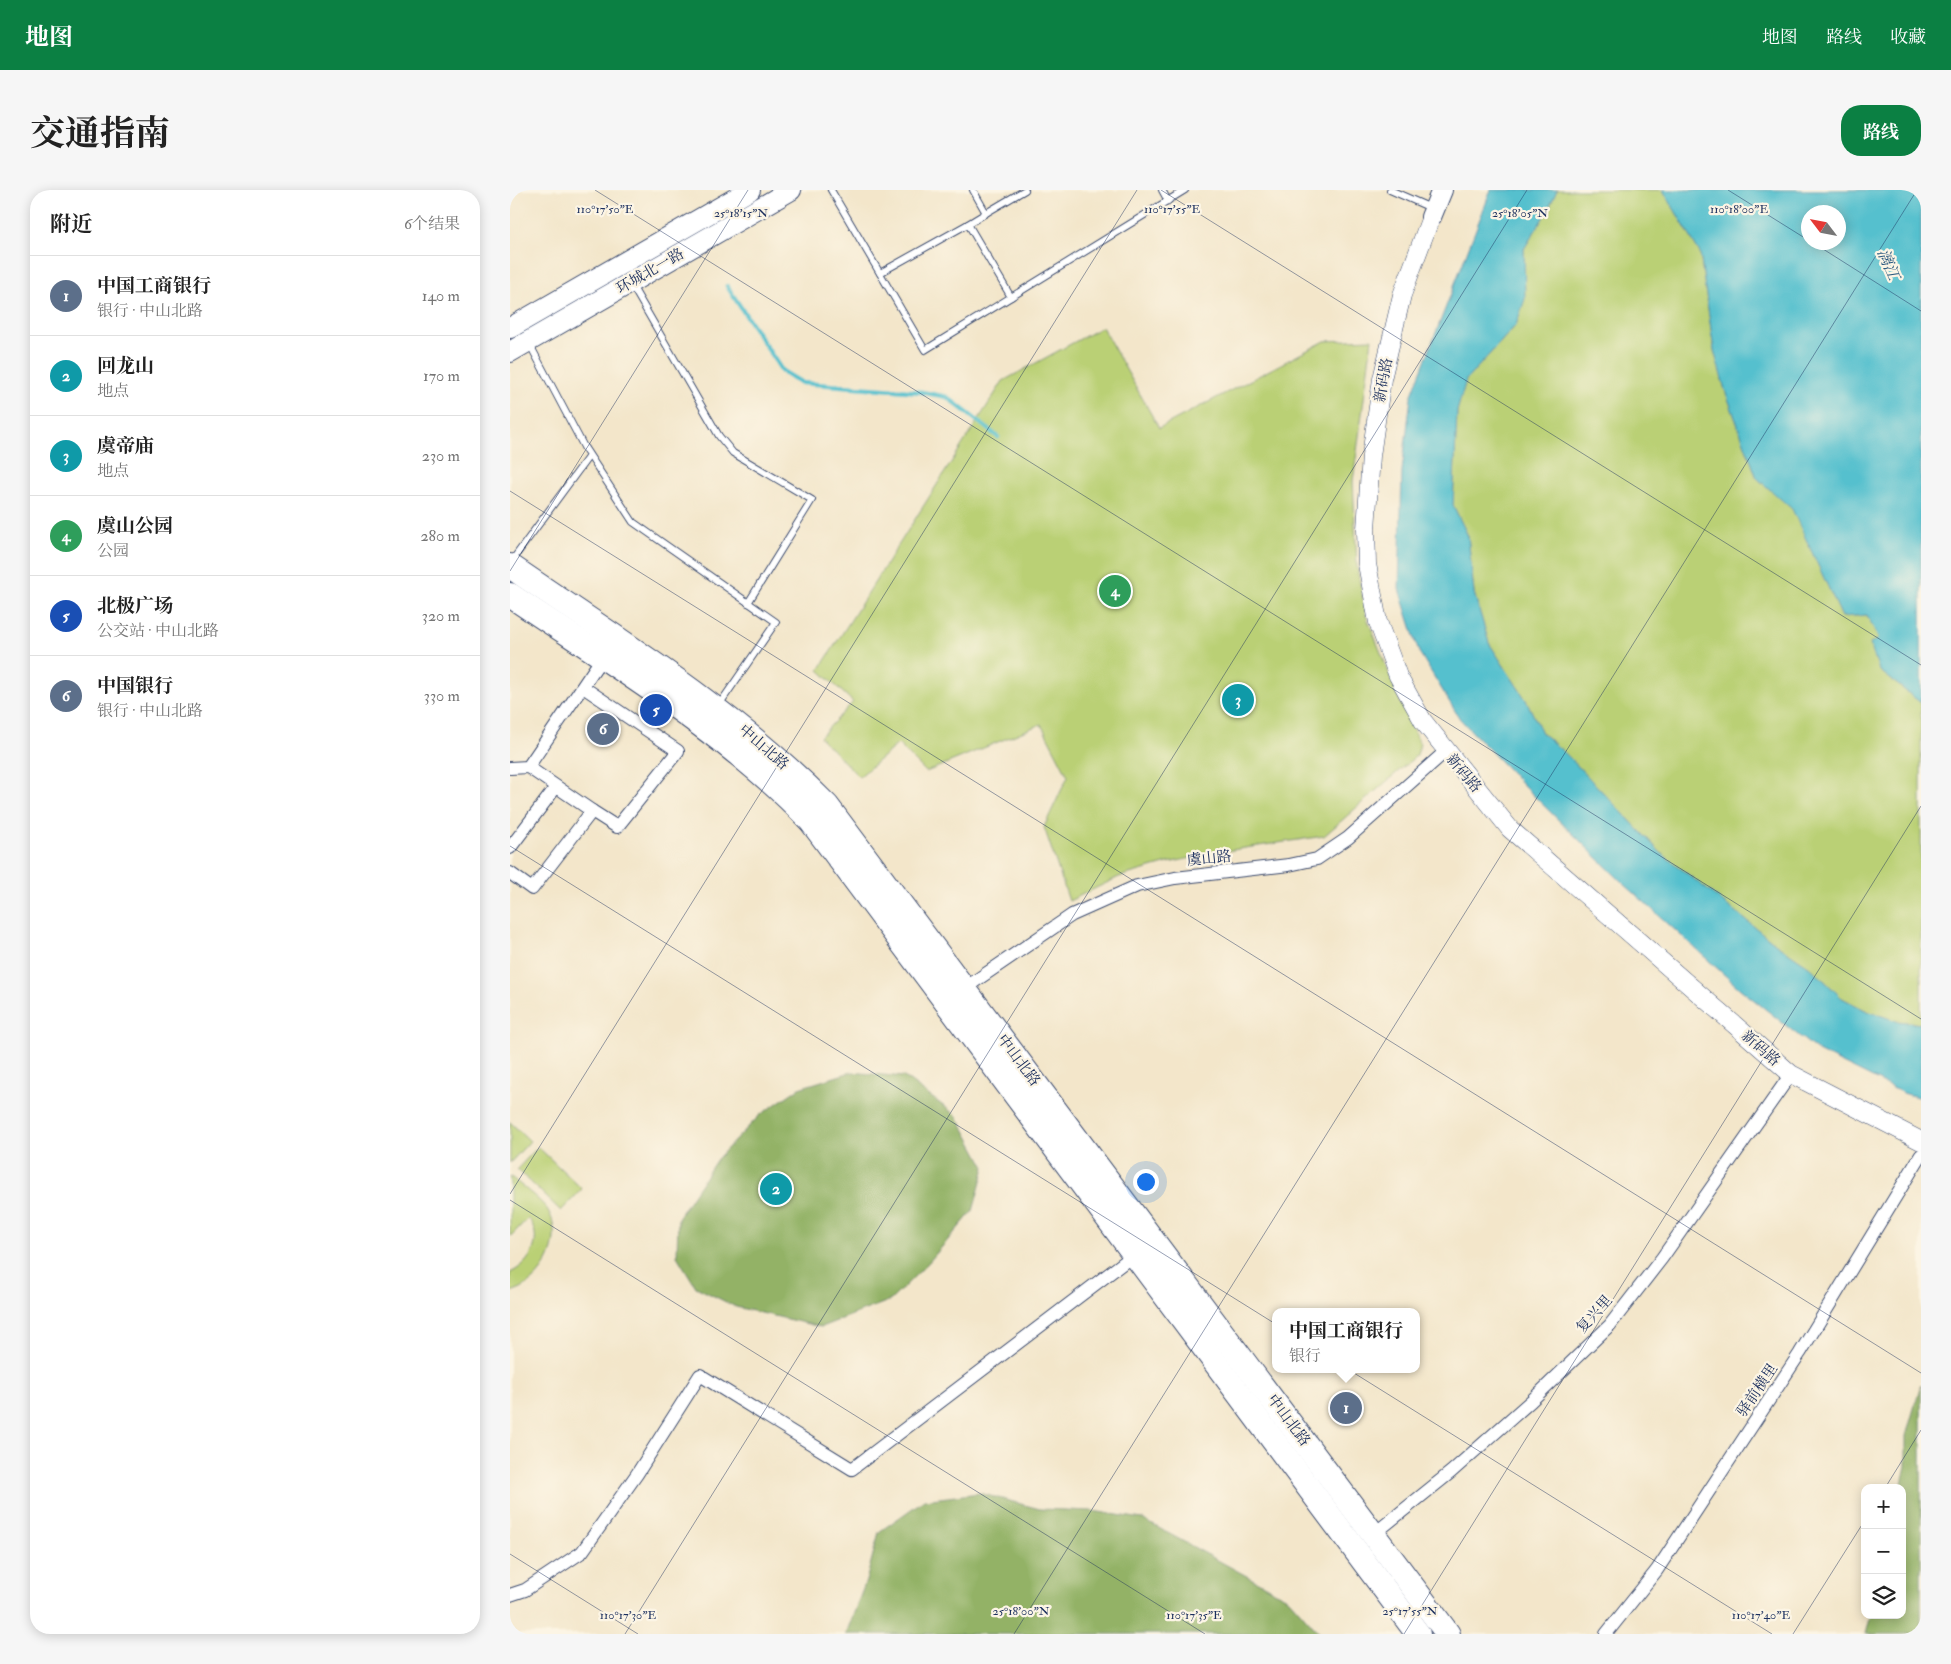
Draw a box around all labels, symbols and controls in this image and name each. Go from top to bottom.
text: 地图 [25,22,73,53]
text: 地图 [1762,26,1798,49]
text: 路线 [1826,26,1862,49]
text: 收藏 [1890,26,1926,49]
button: 路线 [1841,105,1921,156]
text: 交通指南 [30,112,170,156]
text: 110°17'50"E [577,202,634,217]
text: 110°17'55"E [1144,202,1200,217]
text: 110°18'00"E [1710,202,1768,217]
north arrow [1801,205,1846,250]
text: 25°18'15"N [714,206,768,221]
text: 25°18'05"N [1492,206,1548,221]
text: 附近 [50,211,92,238]
text: 6个结果 [404,214,460,234]
street label: 环城北一路 [613,244,687,298]
water label: 漓江 [1873,246,1904,285]
text: 中国工商银行 [97,274,211,298]
text: 1 [63,286,69,306]
text: 140 m [422,286,460,306]
text: 银行 · 中山北路 [97,301,203,321]
text: 回龙山 [97,354,154,378]
street label: 新码路 [1370,356,1397,404]
text: 2 [62,366,70,386]
text: 170 m [423,366,460,386]
text: 地点 [97,381,129,401]
text: 虞帝庙 [97,434,154,458]
text: 3 [63,446,69,466]
text: 230 m [422,446,460,466]
text: 地点 [97,461,129,481]
text: 虞山公园 [97,514,173,538]
text: 4 [62,526,70,546]
text: 280 m [420,526,460,546]
text: 公园 [97,541,129,561]
pin: 4 [1099,572,1131,610]
text: 北极广场 [97,594,173,618]
text: 5 [62,606,70,626]
text: 320 m [422,606,460,626]
text: 公交站 · 中山北路 [97,621,219,641]
text: 中国银行 [97,674,173,698]
pin: 3 [1222,681,1254,719]
text: 6 [62,686,70,706]
text: 330 m [424,686,460,706]
pin: 5 [640,691,672,729]
text: 银行 · 中山北路 [97,701,203,721]
pin: 6 [587,710,619,748]
street label: 中山北路 [735,721,793,774]
street label: 新码路 [1442,750,1485,797]
street label: 虞山路 [1186,847,1232,870]
street label: 新码路 [1737,1026,1784,1070]
street label: 中山北路 [993,1031,1044,1090]
your location [1133,1169,1159,1195]
pin: 2 [760,1170,792,1208]
street label: 复兴里 [1572,1291,1616,1337]
popup [1272,1308,1420,1373]
text: 中国工商银行 [1289,1319,1403,1343]
text: 银行 [1289,1346,1321,1366]
street label: 驿前横里 [1733,1360,1782,1420]
pin: 1 [1330,1389,1362,1427]
street label: 中山北路 [1263,1391,1314,1450]
map controls [1861,1484,1906,1619]
button: + [1861,1484,1906,1529]
button: − [1861,1529,1906,1574]
button: layers [1861,1574,1906,1619]
text: 25°18'00"N [993,1604,1050,1619]
text: 25°17'55"N [1383,1604,1438,1619]
text: 110°17'30"E [600,1608,657,1623]
text: 110°17'35"E [1166,1608,1222,1623]
text: 110°17'40"E [1732,1608,1790,1623]

